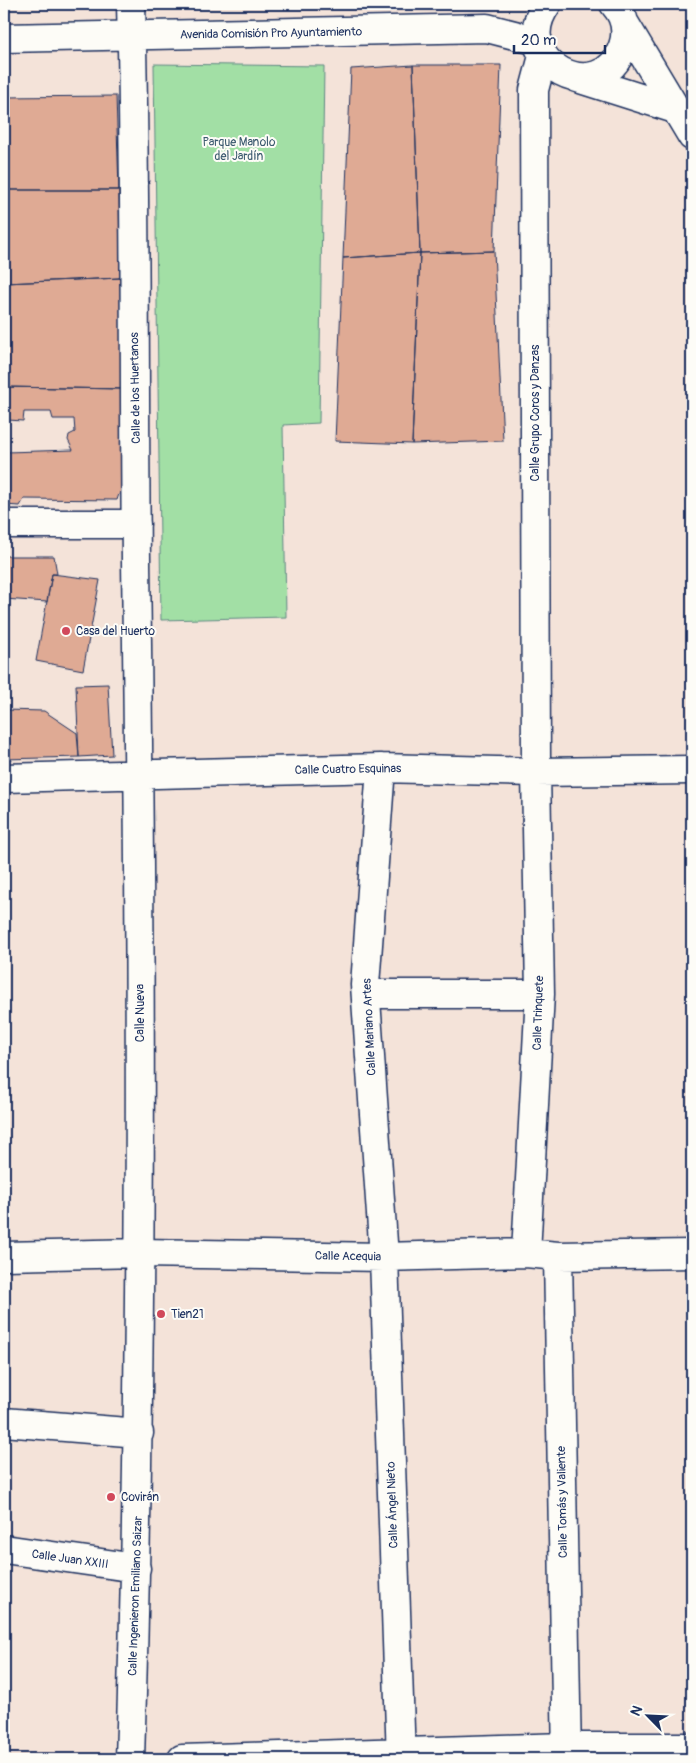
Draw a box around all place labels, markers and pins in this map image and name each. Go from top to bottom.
place label: Casa del Huerto [76,624,156,639]
marker: Casa del Huerto [60,625,72,637]
place label: Tien21 [171,1307,204,1322]
marker: Tien21 [155,1308,167,1320]
place label: Covirán [121,1490,159,1505]
marker: Covirán [105,1491,117,1503]

